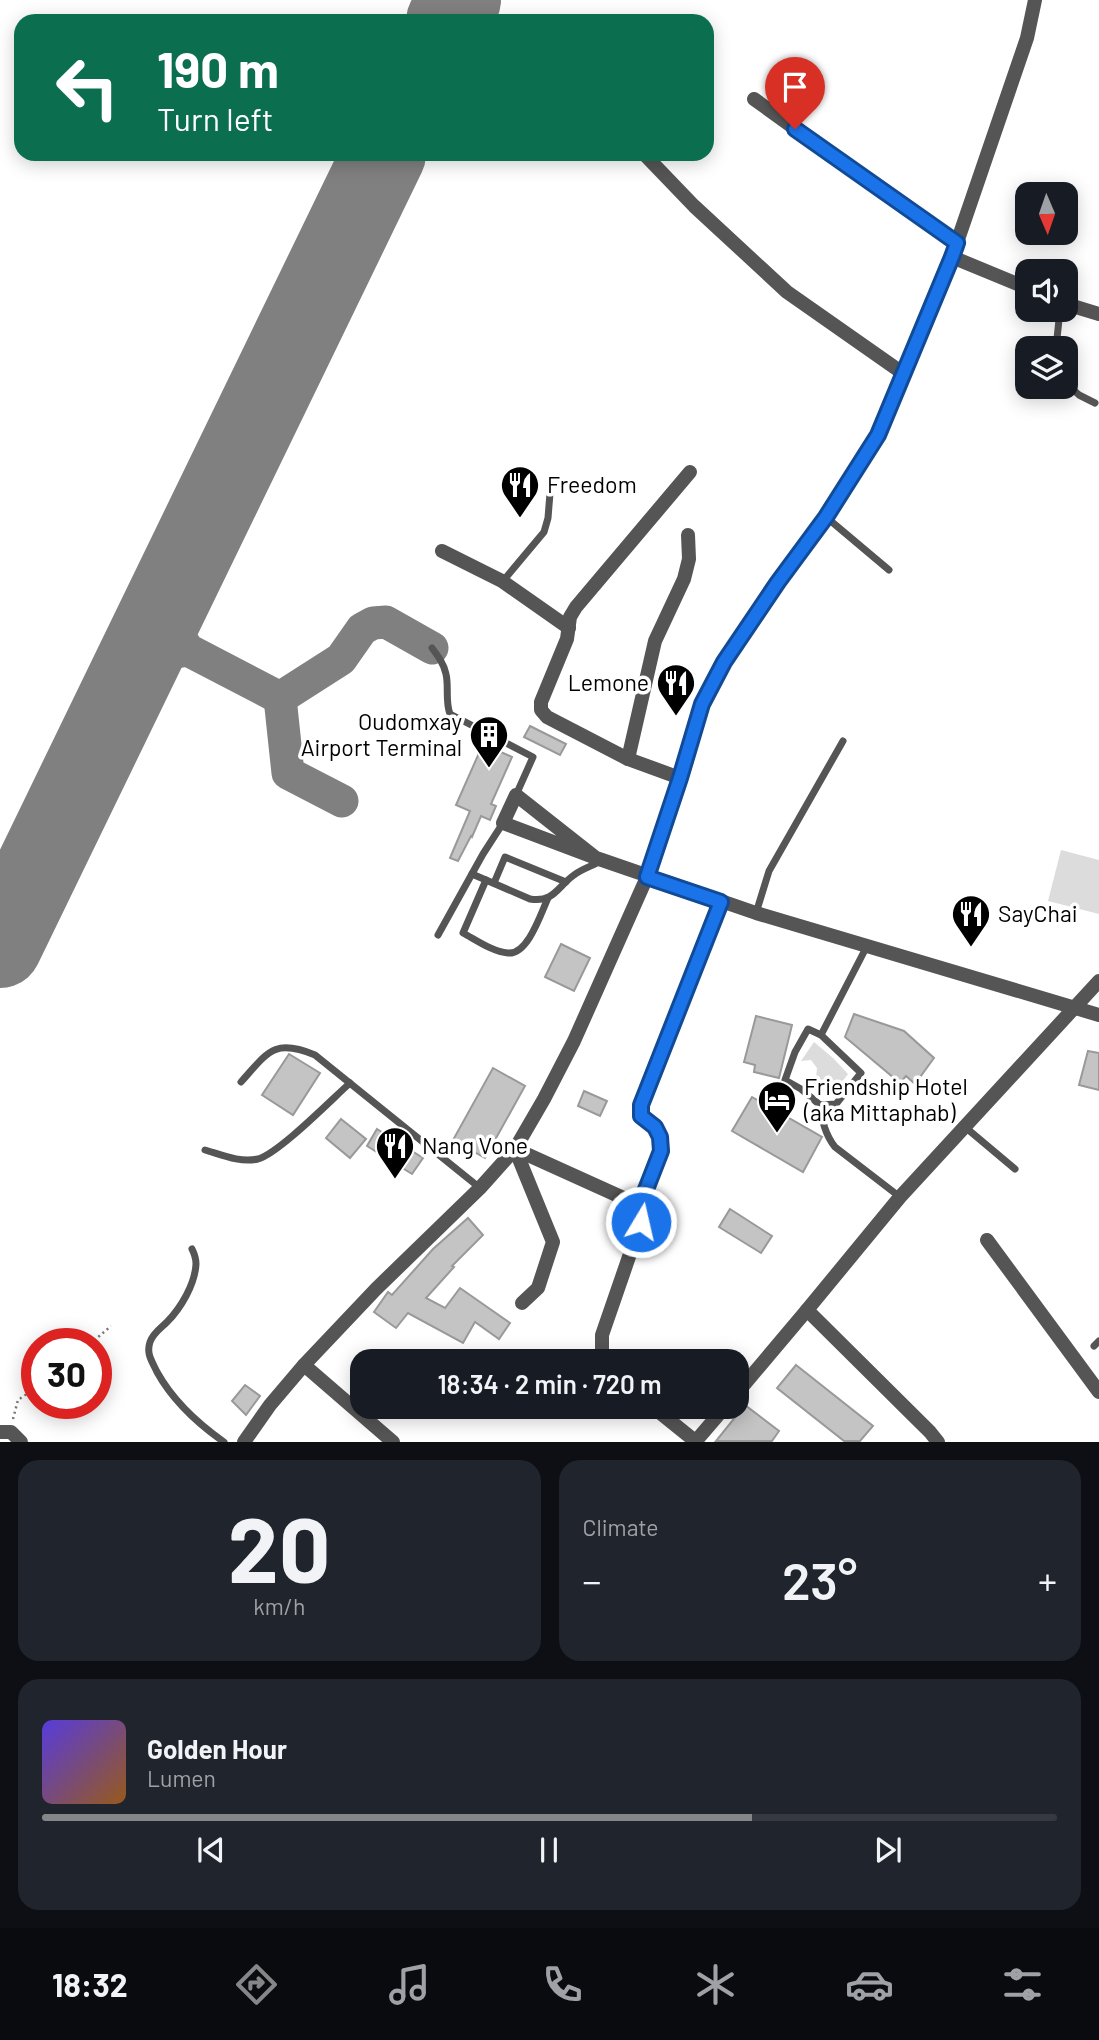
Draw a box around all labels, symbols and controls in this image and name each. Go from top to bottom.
text: 190 m [157,39,279,98]
icon: left [42,42,133,133]
pin [765,57,825,129]
icon: arrive [776,68,814,106]
text: Turn left [157,99,274,137]
north arrow [1015,182,1078,245]
map controls [1015,182,1078,399]
button: sound [1015,259,1078,322]
button: layers [1015,336,1078,399]
restaurant icon: Freedom [499,464,541,519]
place label: Freedom [547,470,637,498]
restaurant icon: Lemone [655,662,697,717]
place label: Lemone [568,668,649,696]
place label: Oudomxay Airport Terminal [301,707,462,761]
building icon: Oudomxay Airport Terminal [468,714,510,769]
restaurant icon: SayChai [950,893,992,948]
place label: SayChai [998,899,1078,927]
place label: Friendship Hotel (aka Mittaphab) [803,1072,968,1126]
hotel icon: Friendship Hotel (aka Mittaphab) [756,1079,798,1134]
restaurant icon: Nang Vone [374,1125,416,1180]
place label: Nang Vone [422,1131,528,1159]
position arrow [604,1185,678,1259]
speed limit sign: 30 [21,1328,112,1419]
text: 18:34 · 2 min · 720 m [437,1368,662,1399]
text: 20 [228,1492,331,1601]
text: Climate [583,1513,659,1541]
text: 23° [782,1548,857,1610]
text: − [583,1557,602,1603]
text: + [1038,1557,1057,1603]
text: km/h [253,1592,305,1620]
text: Golden Hour [147,1733,287,1764]
text: Lumen [147,1764,216,1792]
icon: previous [192,1831,230,1869]
icon: pause [530,1831,568,1869]
icon: next [869,1831,907,1869]
icon: directions [232,1960,281,2009]
icon: music [385,1960,434,2009]
icon: phone [538,1960,587,2009]
icon: climate [691,1960,740,2009]
icon: car [845,1960,894,2009]
icon: filters [998,1960,1047,2009]
text: 18:32 [52,1965,128,2003]

